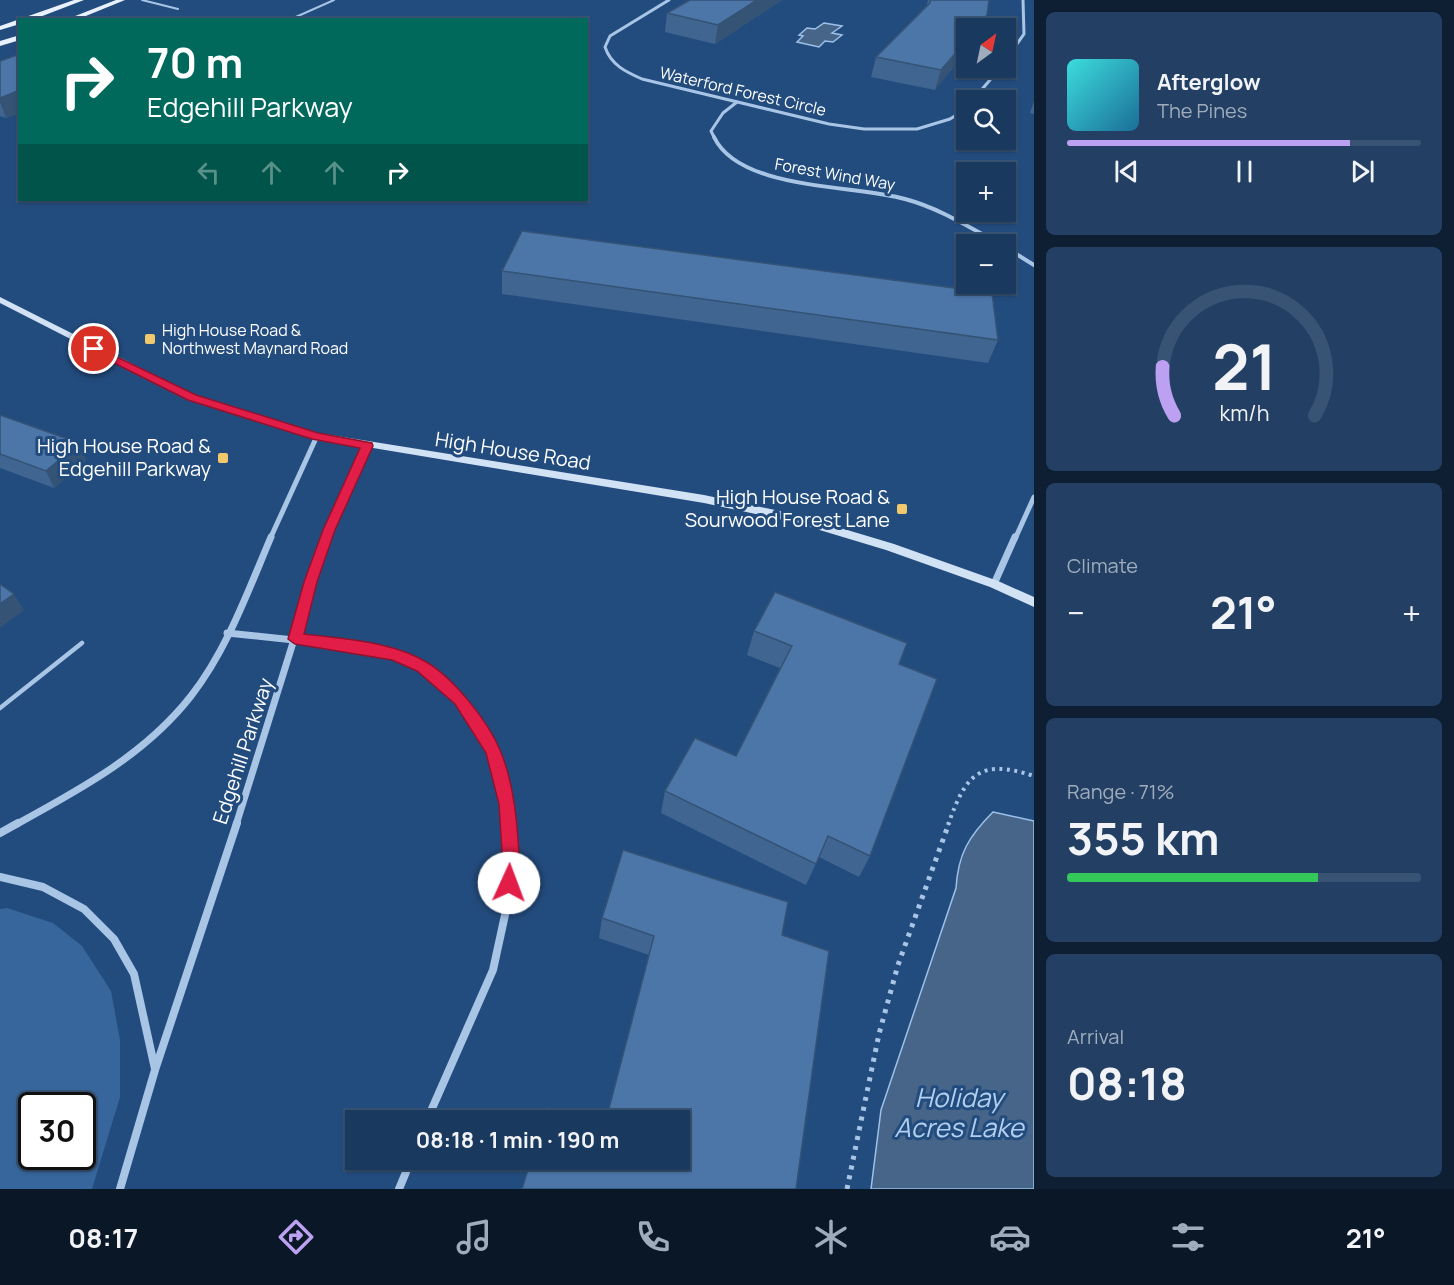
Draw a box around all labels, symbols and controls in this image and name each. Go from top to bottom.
north arrow [956,18,1016,78]
map controls [956,18,1016,294]
text: 70 m [147,33,243,91]
icon: right [48,42,126,120]
street label: Waterford Forest Circle [658,61,828,121]
text: Afterglow [1157,67,1261,97]
text: Edgehill Parkway [147,88,353,125]
button: search [956,90,1016,150]
text: The Pines [1157,97,1247,124]
street label: Forest Wind Way [773,153,897,196]
icon: previous [1110,155,1143,188]
icon: pause [1228,155,1261,188]
icon: next [1346,155,1379,188]
icon: left [192,156,225,189]
icon: ahead [255,156,288,189]
icon: ahead [318,156,351,189]
icon: right [381,156,414,189]
button: + [956,162,1016,222]
button: − [956,234,1016,294]
place label: High House Road & Northwest Maynard Road [162,319,348,359]
pin [68,323,119,374]
text: 21 [1212,323,1276,409]
icon: arrive [77,332,110,365]
marker: High House Road & Northwest Maynard Road [143,332,157,346]
text: km/h [1219,399,1269,428]
street label: High House Road [433,425,593,476]
place label: High House Road & Edgehill Parkway [37,432,211,482]
marker: High House Road & Edgehill Parkway [216,451,230,465]
place label: High House Road & Sourwood Forest Lane [685,483,890,533]
marker: High House Road & Sourwood Forest Lane [895,502,909,516]
text: Climate [1067,552,1138,579]
text: 21° [1210,581,1277,643]
text: − [1067,590,1085,635]
text: + [1402,590,1421,635]
street label: Edgehill Parkway [206,674,279,827]
text: Range · 71% [1067,778,1175,805]
text: 355 km [1067,807,1220,869]
position arrow [477,851,541,915]
text: Arrival [1067,1023,1124,1050]
text: 08:18 [1067,1052,1187,1114]
water label: Holiday Acres Lake [894,1079,1026,1145]
speed limit sign: 30 [18,1092,96,1170]
text: 08:18 · 1 min · 190 m [416,1125,619,1155]
icon: directions [275,1216,317,1258]
icon: music [453,1216,495,1258]
icon: phone [632,1216,674,1258]
icon: climate [810,1216,852,1258]
icon: car [989,1216,1031,1258]
icon: filters [1167,1216,1209,1258]
text: 08:17 [68,1219,138,1256]
text: 21° [1346,1219,1386,1256]

